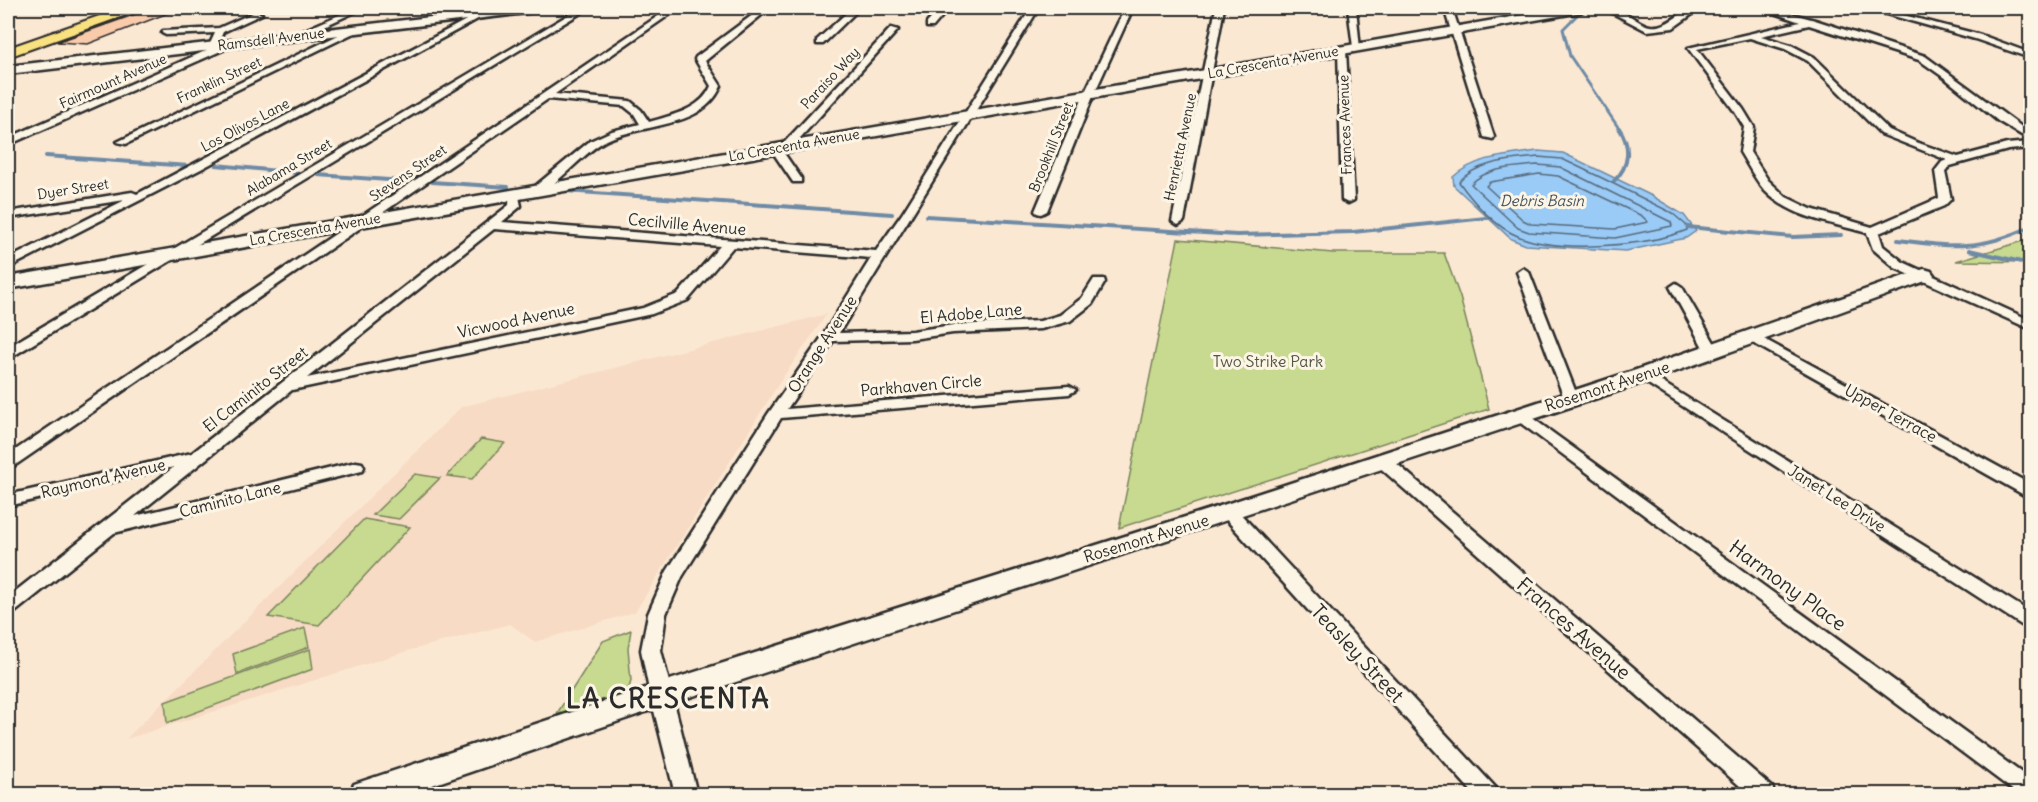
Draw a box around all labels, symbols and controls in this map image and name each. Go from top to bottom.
street label: Ramsdell Avenue [216,24,326,54]
street label: La Crescenta Avenue [1206,42,1340,82]
street label: Paraiso Way [797,43,863,113]
street label: Fairmount Avenue [57,49,169,113]
street label: Franklin Street [174,52,264,107]
street label: Frances Avenue [1334,75,1356,175]
street label: Henrietta Avenue [1160,91,1200,203]
street label: Los Olivos Lane [198,94,292,156]
street label: Brookhill Street [1025,99,1077,195]
street label: La Crescenta Avenue [727,125,861,165]
street label: Alabama Street [243,134,335,200]
street label: Stevens Street [366,140,450,205]
street label: Dyer Street [36,174,110,204]
water label: Debris Basin [1500,191,1584,210]
street label: La Crescenta Avenue [248,209,382,249]
street label: Cecilville Avenue [627,209,747,239]
street label: Orange Avenue [783,292,861,396]
street label: Vicwood Avenue [456,298,576,342]
street label: El Adobe Lane [919,299,1023,327]
street label: El Caminito Street [199,341,312,436]
park label: Two Strike Park [1213,351,1323,371]
street label: Rosemont Avenue [1542,356,1672,416]
street label: Parkhaven Circle [859,370,983,400]
street label: Upper Terrace [1841,379,1941,447]
street label: Raymond Avenue [39,454,167,502]
street label: Janet Lee Drive [1784,460,1890,536]
street label: Caminito Lane [177,477,283,521]
street label: Rosemont Avenue [1081,509,1211,567]
street label: Harmony Place [1725,534,1851,636]
street label: Frances Avenue [1512,572,1636,684]
street label: Teasley Street [1306,599,1410,707]
district label: LA CRESCENTA [566,681,770,715]

